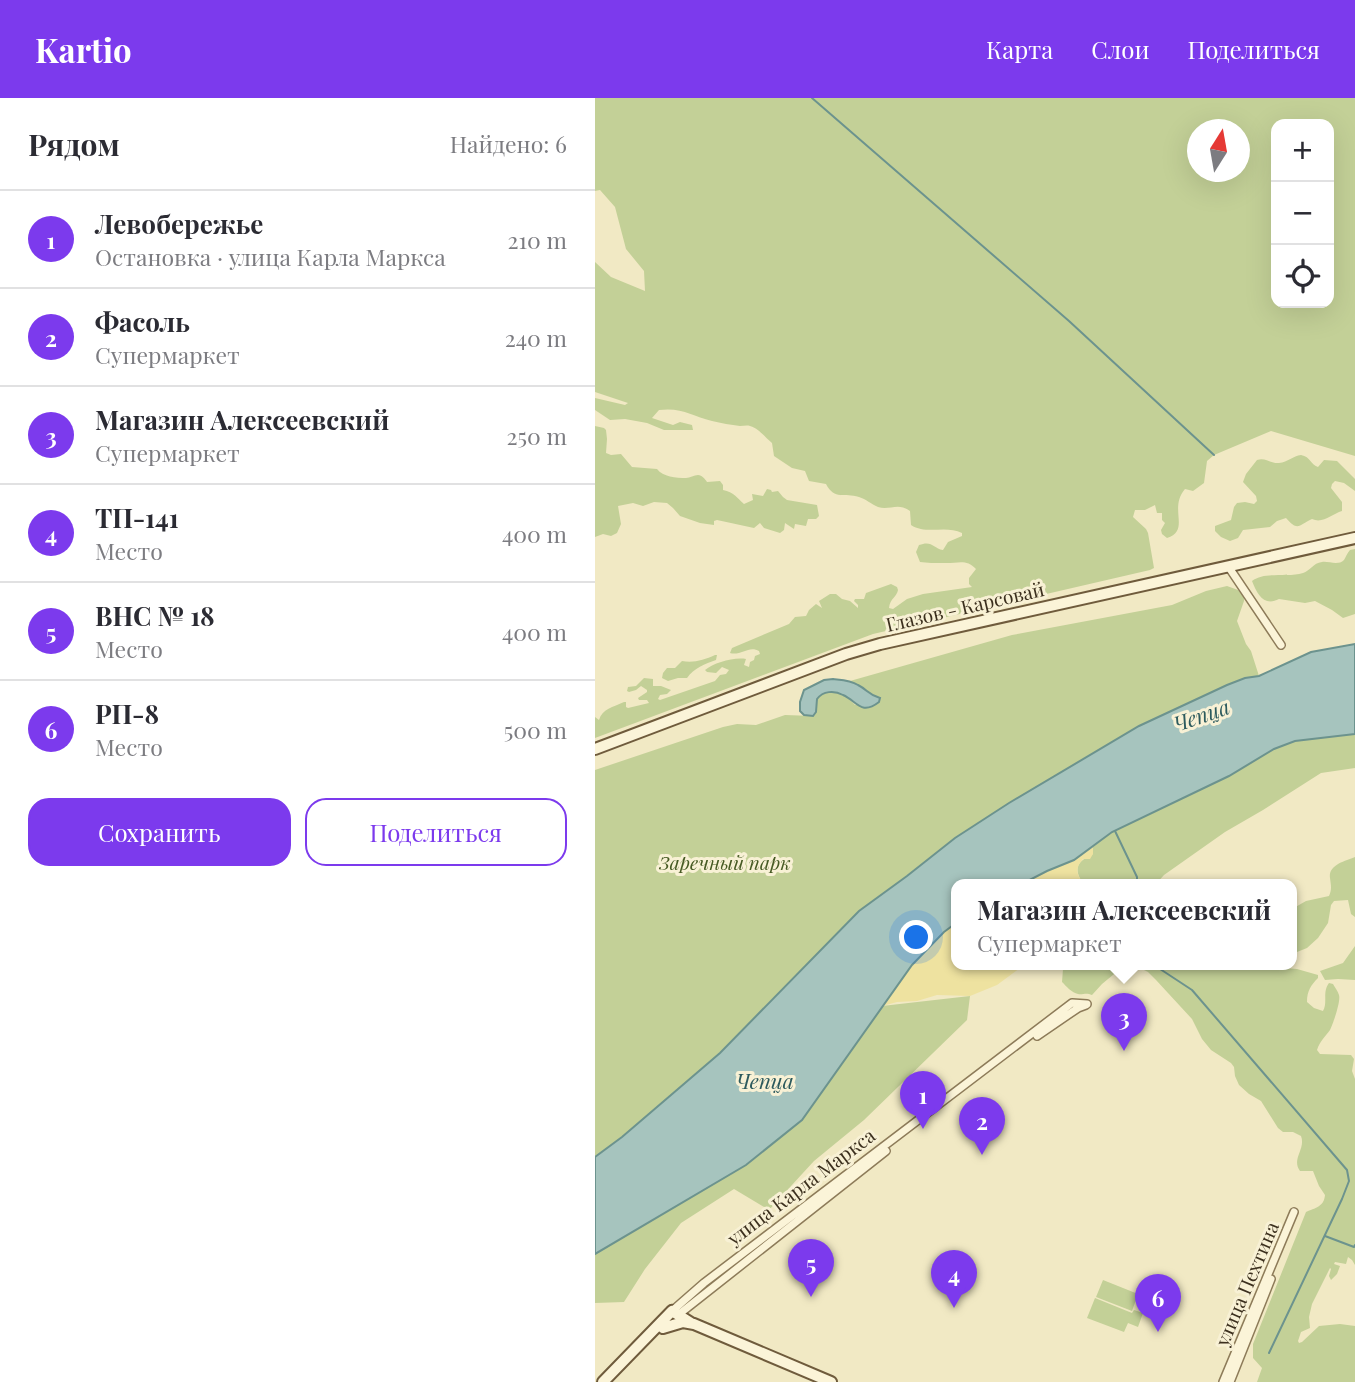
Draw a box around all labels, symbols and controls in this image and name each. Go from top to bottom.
text: Kartio [35,27,132,71]
text: Карта [986,33,1053,65]
text: Слои [1091,33,1150,65]
text: Поделиться [1188,33,1320,65]
north arrow [1187,119,1250,182]
map controls [1271,119,1334,308]
button: + [1271,119,1334,182]
text: Рядом [28,124,120,164]
text: Найдено: 6 [450,128,567,159]
button: − [1271,182,1334,245]
text: Левобережье [95,206,263,241]
text: 1 [47,224,55,255]
text: 210 m [508,224,567,255]
text: Остановка · улица Карла Маркса [95,241,446,272]
button: locate [1271,245,1334,308]
text: Фасоль [95,304,190,339]
text: 2 [45,322,57,353]
text: 240 m [505,322,567,353]
text: Супермаркет [95,339,240,370]
text: Магазин Алексеевский [95,402,389,437]
text: 3 [45,420,57,451]
text: 250 m [506,420,567,451]
text: Супермаркет [95,437,240,468]
text: ТП-141 [95,500,179,535]
text: 4 [45,518,57,549]
text: 400 m [502,518,567,549]
text: Место [95,535,163,566]
street label: Глазов - Карсовай [883,575,1047,637]
text: ВНС № 18 [95,598,215,633]
text: 5 [46,616,56,647]
text: 400 m [502,616,567,647]
text: Место [95,633,163,664]
water label: Чепца [1170,692,1233,737]
text: РП-8 [95,696,159,731]
text: 6 [45,714,57,745]
text: 500 m [504,714,567,745]
text: Место [95,731,163,762]
button: Сохранить [28,798,291,866]
button: Поделиться [305,798,567,866]
park label: Заречный парк [658,849,791,875]
popup [951,879,1297,970]
text: Магазин Алексеевский [977,892,1271,927]
your location [899,920,933,954]
text: Супермаркет [977,927,1122,958]
pin: 3 [1101,993,1147,1051]
water label: Чепца [736,1066,794,1094]
pin: 1 [900,1071,946,1129]
pin: 2 [959,1097,1005,1155]
street label: улица Карла Маркса [720,1122,880,1251]
street label: улица Пехтина [1208,1217,1284,1351]
pin: 5 [788,1239,834,1297]
pin: 4 [931,1250,977,1308]
pin: 6 [1135,1274,1181,1332]

